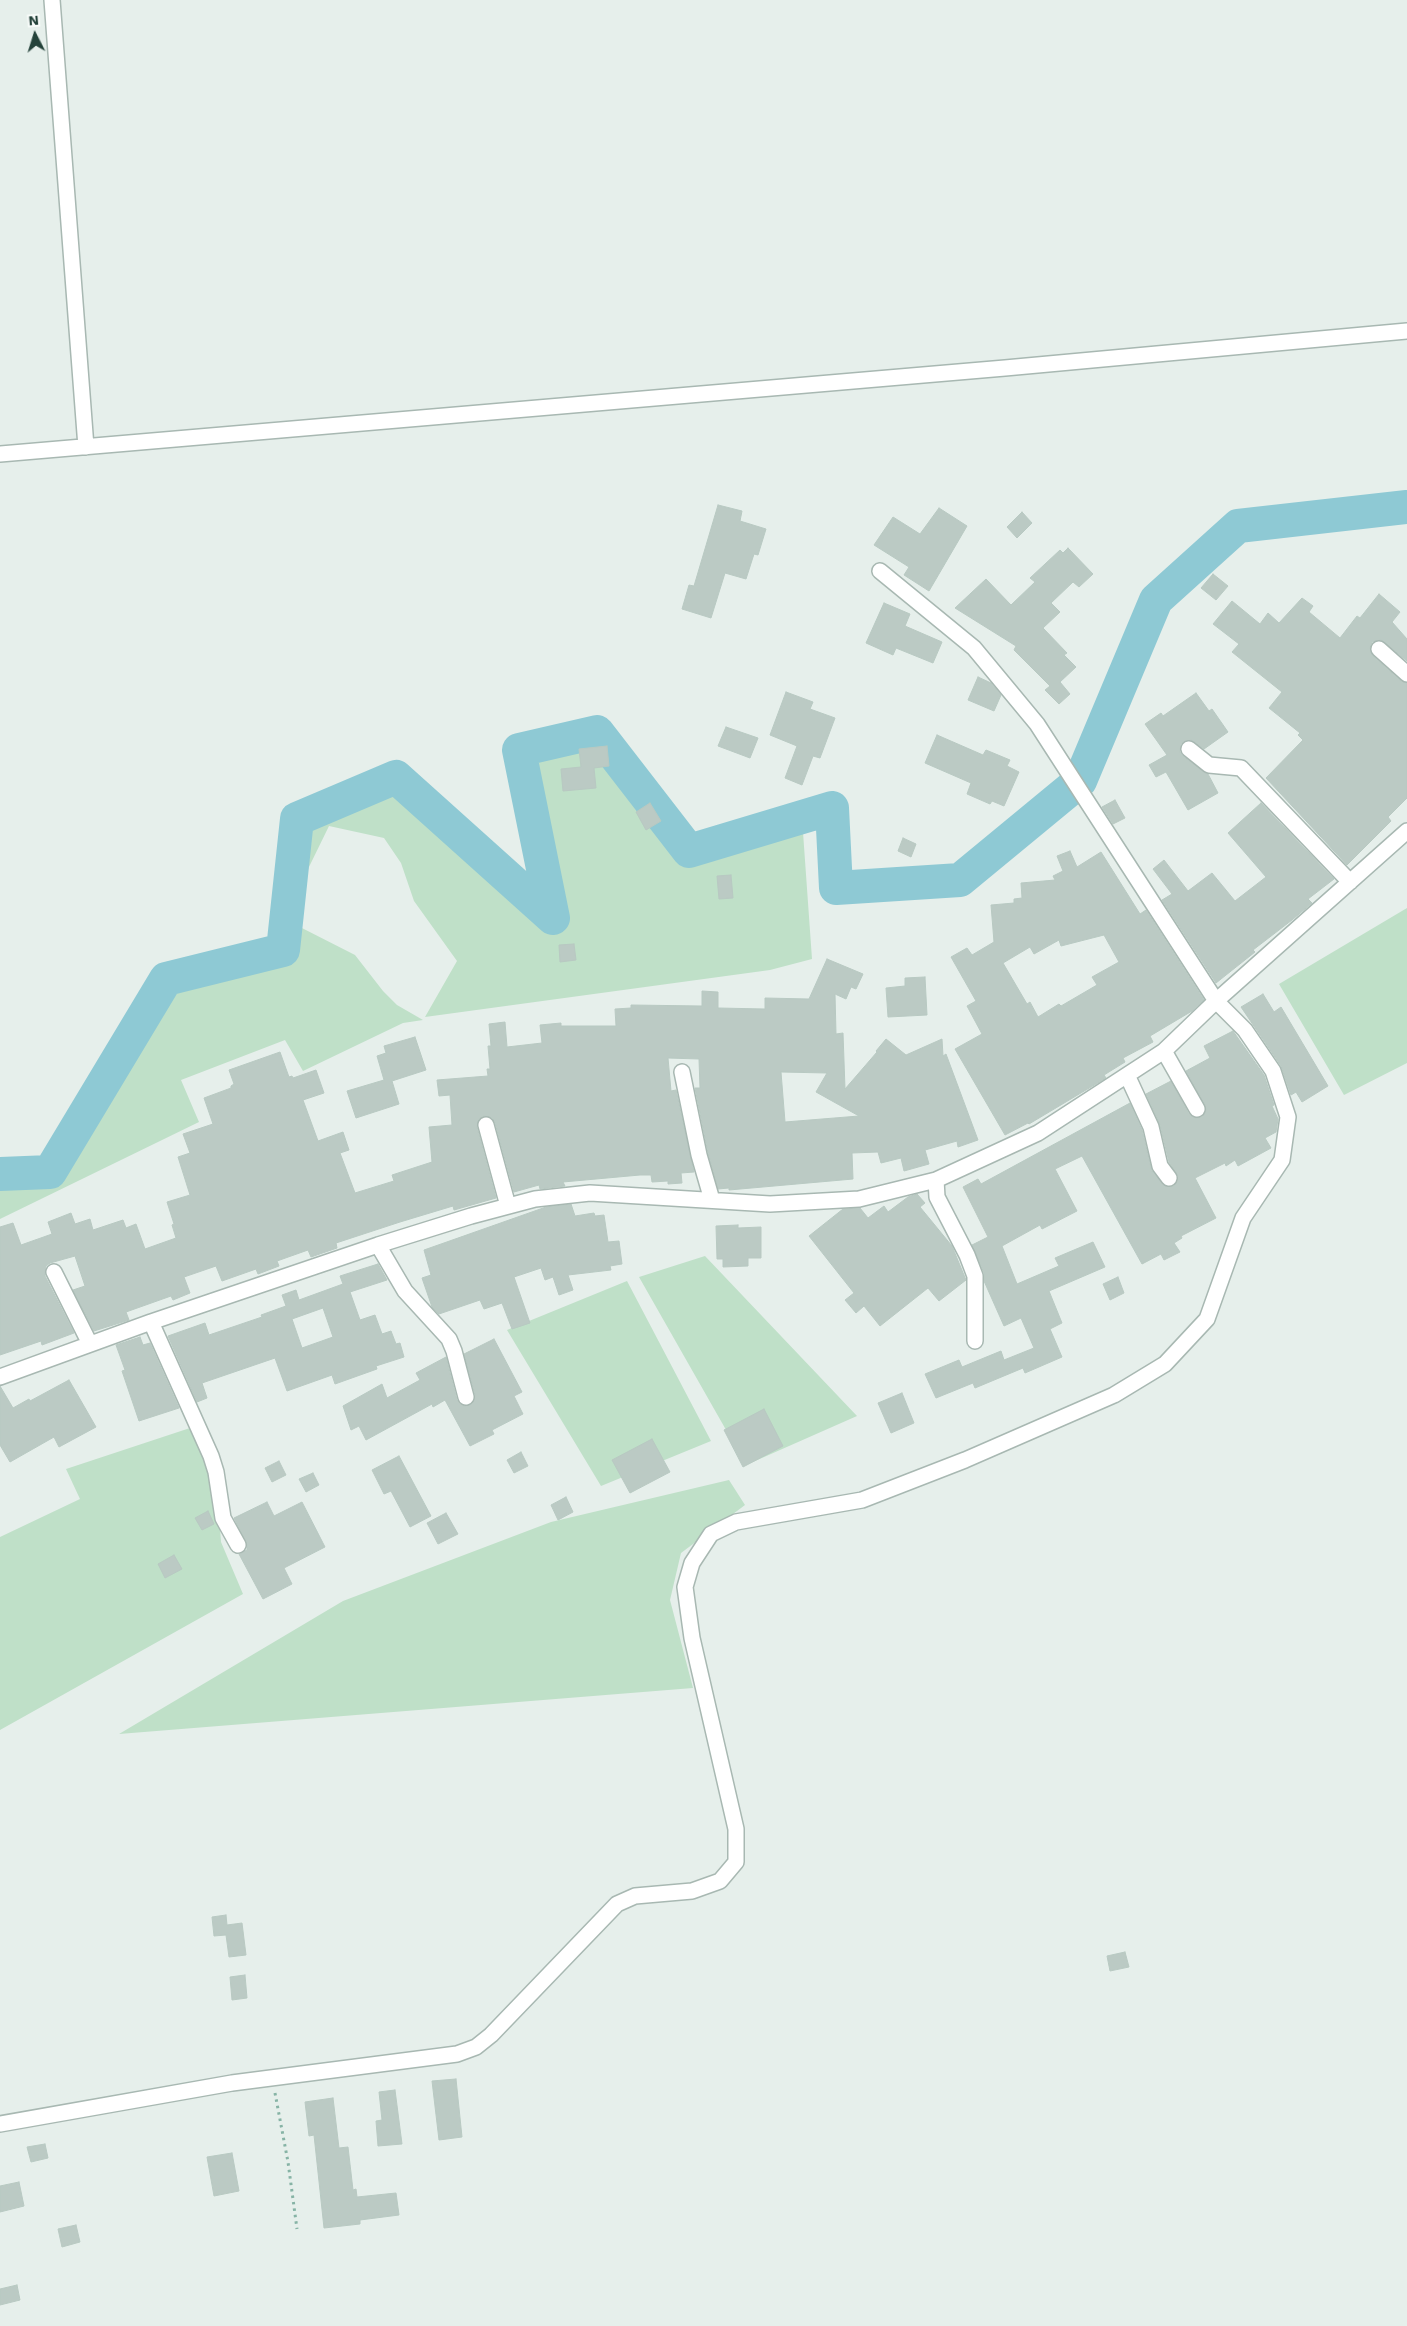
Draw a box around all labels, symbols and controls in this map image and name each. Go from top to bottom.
north arrow [10,10,60,60]
text: N [28,12,40,28]

